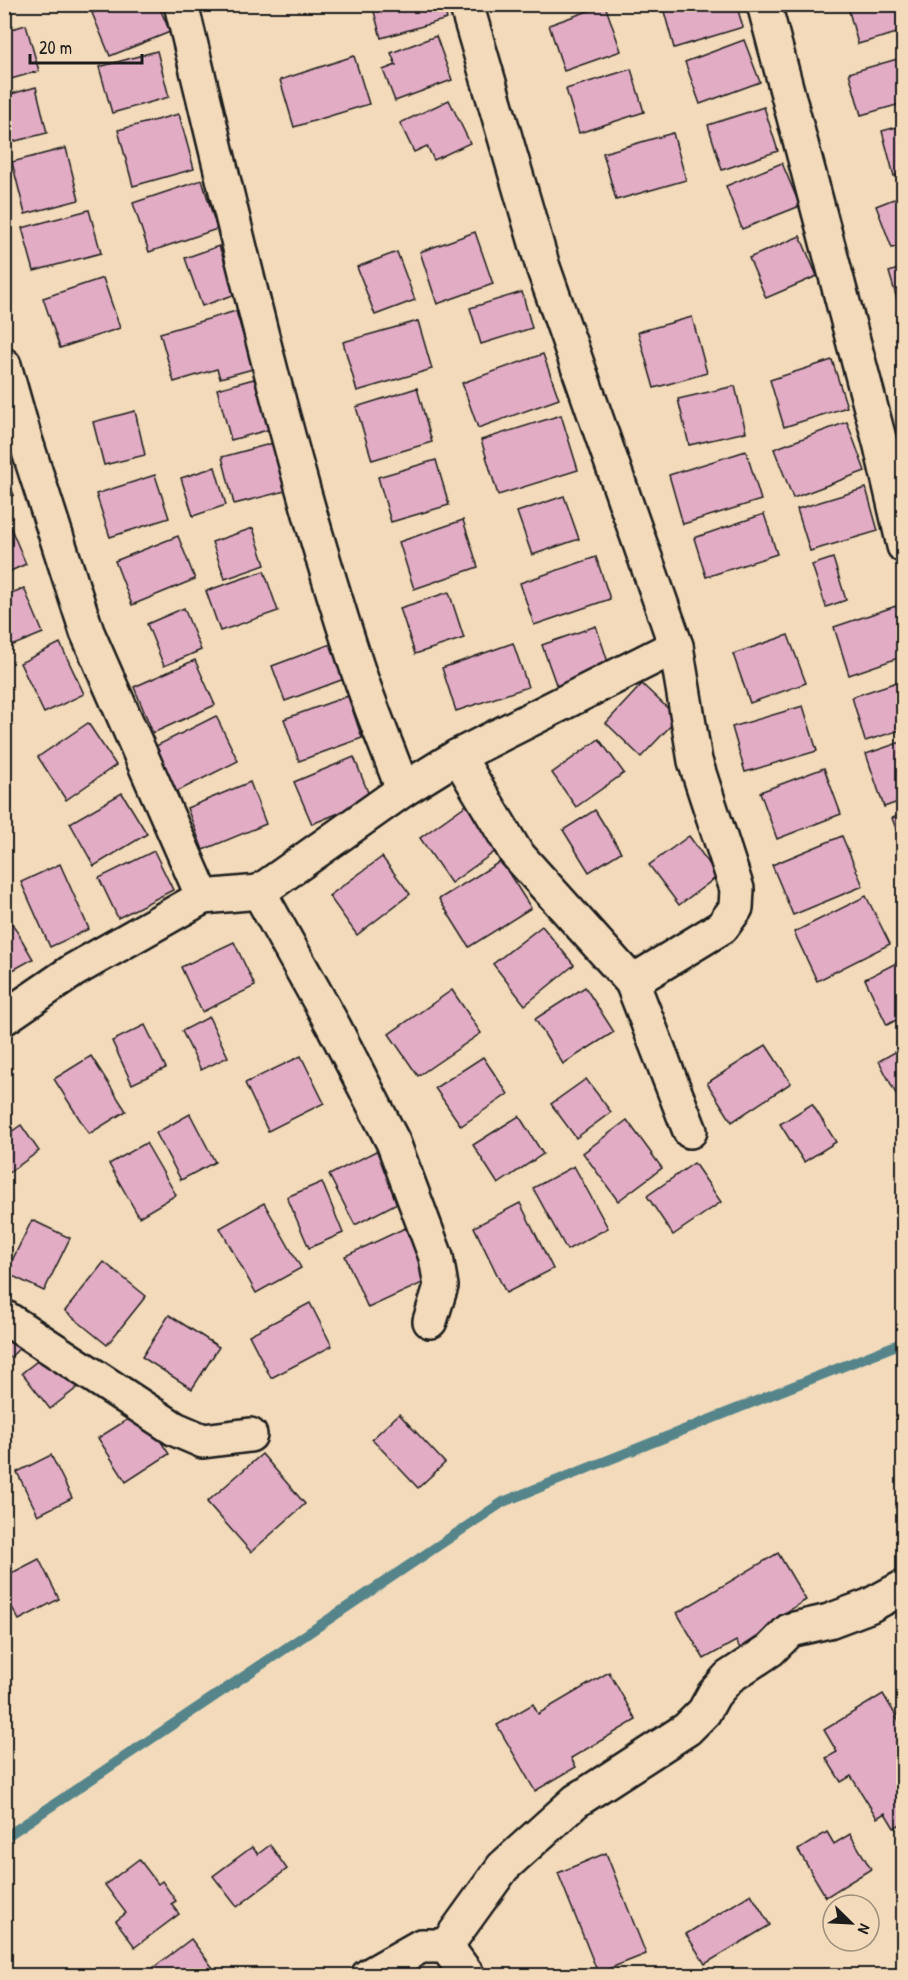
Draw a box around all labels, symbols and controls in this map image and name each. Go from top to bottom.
scale bar [30,27,142,65]
text: 20 m [39,35,72,60]
north arrow [821,1893,881,1953]
text: N [853,1921,876,1938]

